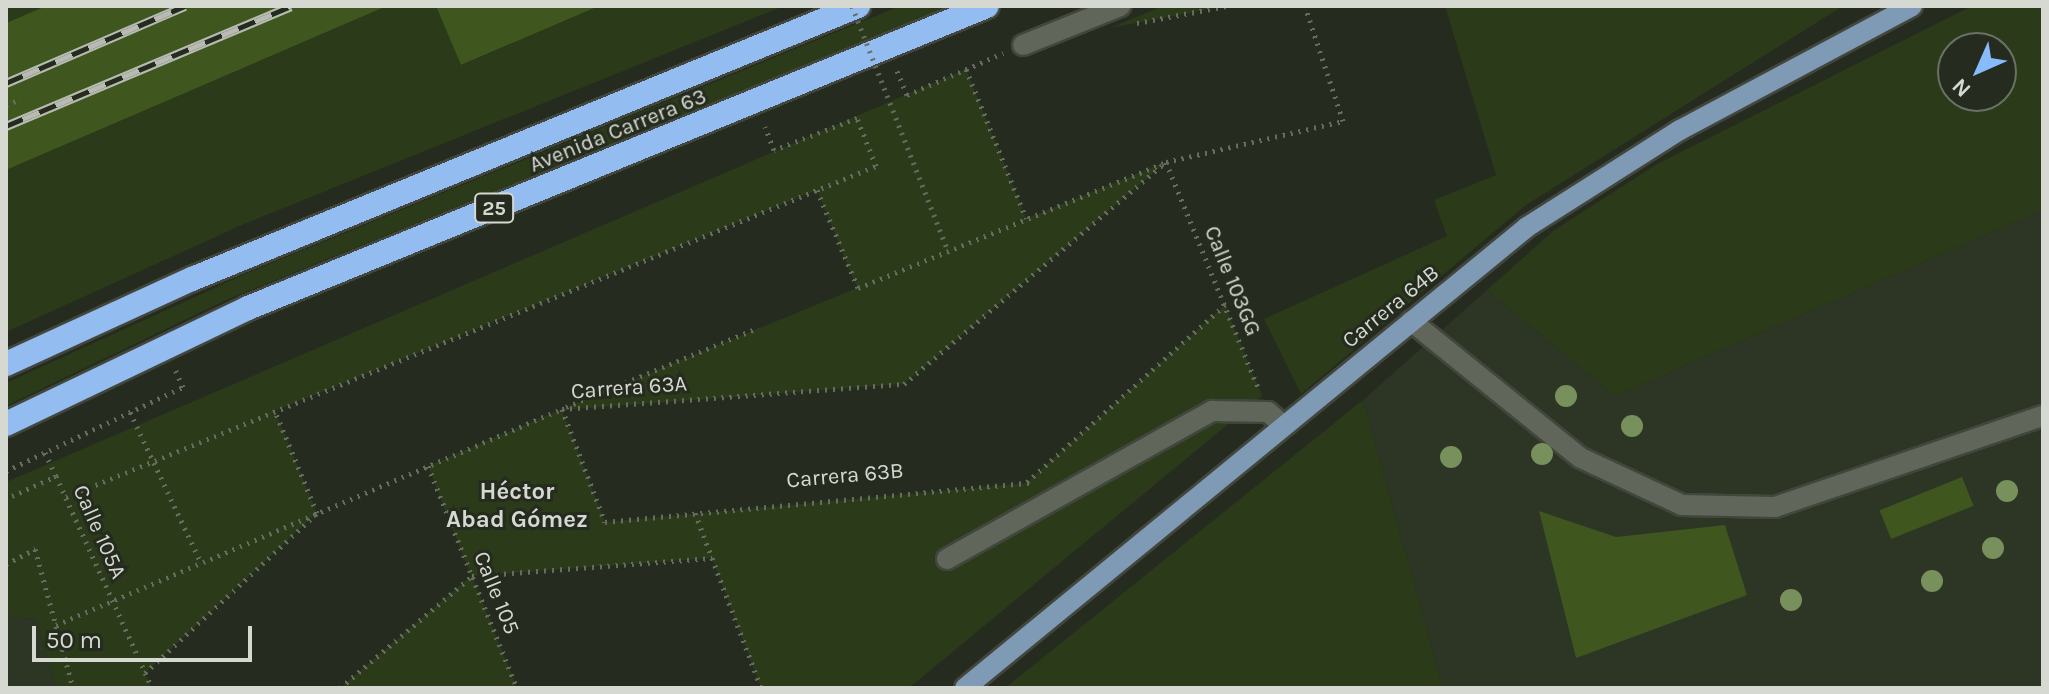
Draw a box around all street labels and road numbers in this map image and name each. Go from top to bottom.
street label: Avenida Carrera 63 [526,83,710,179]
road number: 25 [474,192,514,224]
street label: Calle 103GG [1198,222,1266,340]
street label: Carrera 64B [1337,260,1445,354]
street label: Carrera 63A [570,371,688,405]
street label: Carrera 63B [785,458,905,494]
street label: Calle 105A [67,481,131,583]
street label: Calle 105 [467,548,525,638]

